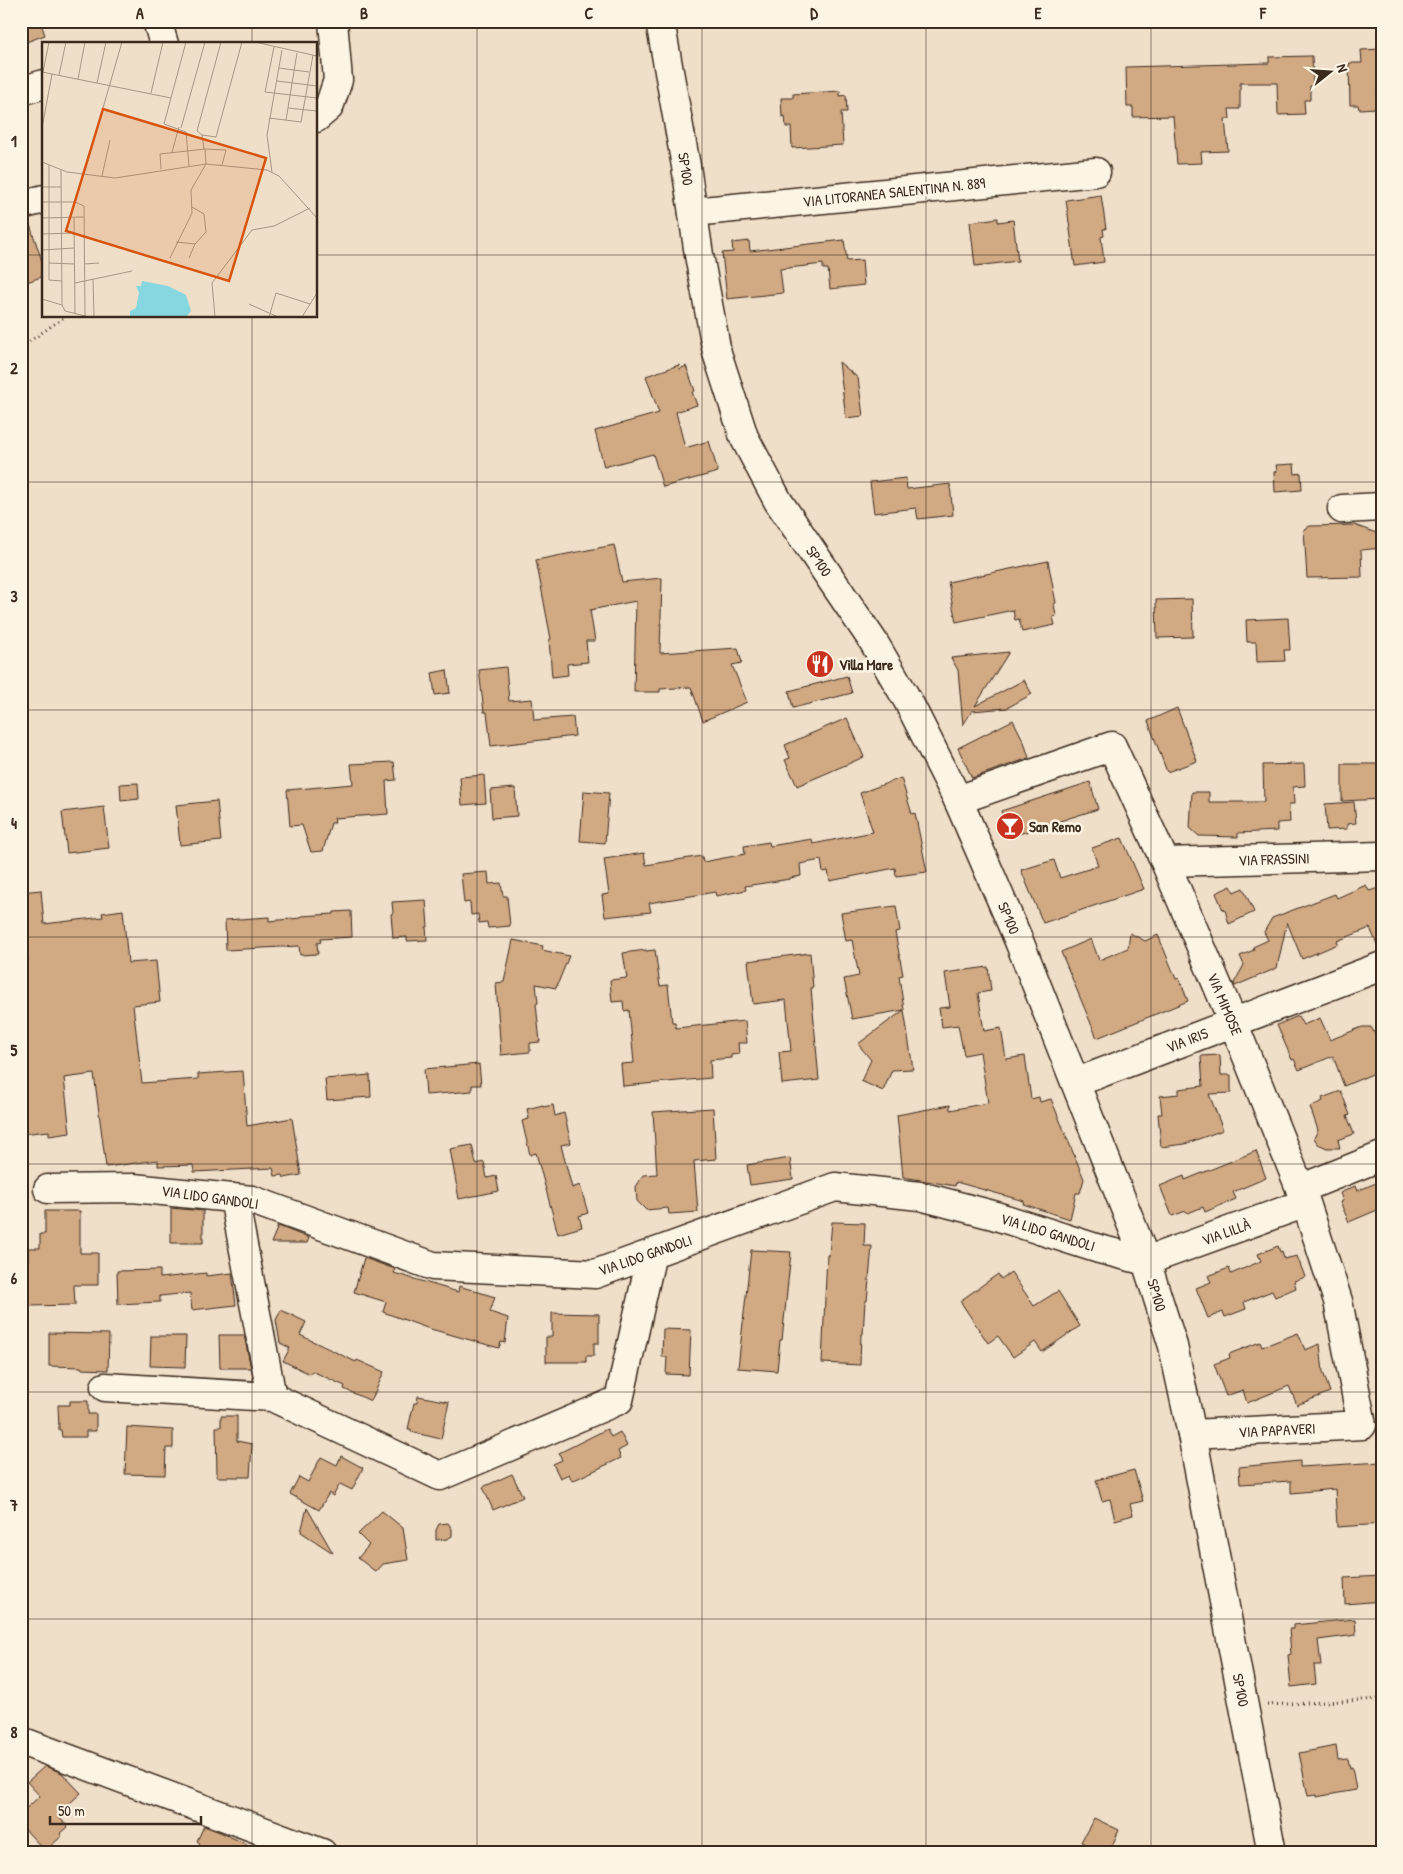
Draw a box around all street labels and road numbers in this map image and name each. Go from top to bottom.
street label: SP100 [673,151,699,187]
street label: VIA LITORANEA SALENTINA N. 889 [802,172,987,212]
street label: SP100 [801,541,837,581]
street label: VIA FRASSINI [1238,847,1310,871]
street label: SP100 [993,899,1025,938]
street label: VIA MIMOSE [1202,970,1248,1039]
street label: VIA IRIS [1163,1022,1211,1058]
street label: VIA LIDO GANDOLI [160,1180,260,1214]
street label: VIA LIDO GANDOLI [998,1208,1098,1256]
street label: VIA LILLÀ [1199,1213,1254,1250]
street label: VIA LIDO GANDOLI [595,1229,695,1281]
street label: SP100 [1142,1276,1172,1314]
street label: VIA PAPAVERI [1238,1417,1316,1443]
street label: SP100 [1228,1672,1255,1708]

